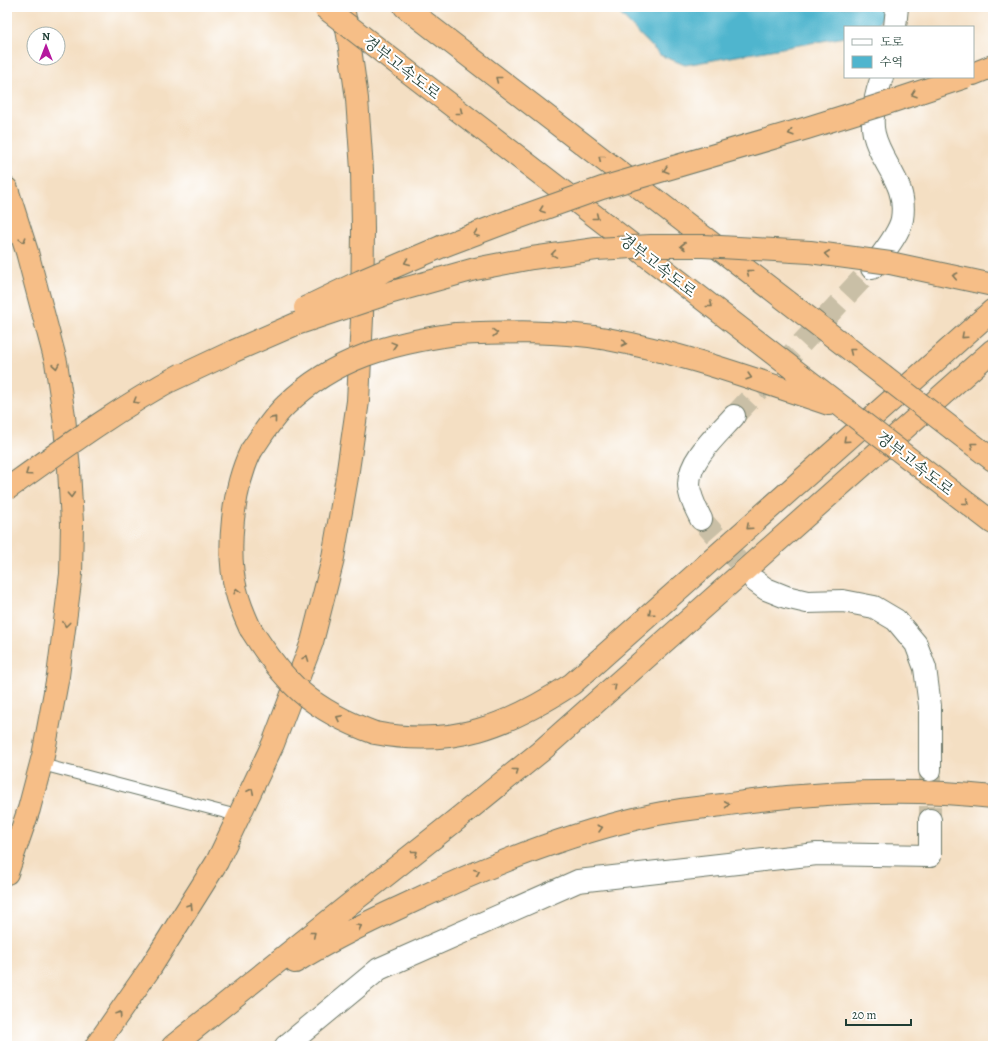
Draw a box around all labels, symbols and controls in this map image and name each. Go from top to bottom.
north arrow [26,26,66,66]
legend [844,26,974,78]
text: N [42,29,50,44]
street label: 경부고속도로 [358,31,445,105]
text: 도로 [880,34,904,50]
text: 수역 [880,54,903,70]
one-way arrow [496,77,503,84]
one-way arrow [911,89,918,98]
one-way arrow [455,107,462,114]
one-way arrow [787,128,794,137]
one-way arrow [599,156,606,163]
one-way arrow [662,165,669,174]
one-way arrow [539,205,546,213]
one-way arrow [592,212,599,220]
one-way arrow [472,229,479,237]
street label: 경부고속도로 [614,229,701,303]
one-way arrow [18,236,27,243]
one-way arrow [680,242,686,250]
one-way arrow [551,250,557,258]
one-way arrow [824,250,830,259]
one-way arrow [403,257,410,265]
one-way arrow [746,270,753,277]
one-way arrow [952,272,958,280]
one-way arrow [706,300,713,308]
one-way arrow [492,328,498,337]
one-way arrow [961,331,969,338]
one-way arrow [621,339,627,347]
one-way arrow [391,342,398,350]
one-way arrow [849,349,856,356]
one-way arrow [51,363,60,369]
one-way arrow [745,372,752,381]
one-way arrow [133,396,140,403]
one-way arrow [269,417,276,424]
street label: 경부고속도로 [871,427,958,501]
one-way arrow [843,436,851,443]
one-way arrow [971,442,978,449]
one-way arrow [26,468,33,475]
one-way arrow [66,492,75,498]
one-way arrow [961,497,968,504]
one-way arrow [746,522,753,529]
one-way arrow [233,588,241,594]
one-way arrow [649,609,656,616]
one-way arrow [61,621,70,627]
one-way arrow [301,654,309,661]
one-way arrow [610,684,617,691]
one-way arrow [336,715,344,723]
one-way arrow [512,769,519,776]
one-way arrow [246,788,254,795]
one-way arrow [724,800,730,809]
one-way arrow [597,825,603,833]
one-way arrow [411,851,418,858]
one-way arrow [473,869,481,877]
one-way arrow [185,903,192,910]
one-way arrow [355,924,363,932]
one-way arrow [309,931,316,938]
scale bar [846,1001,911,1027]
text: 20 m [852,1007,876,1023]
one-way arrow [114,1011,122,1018]

